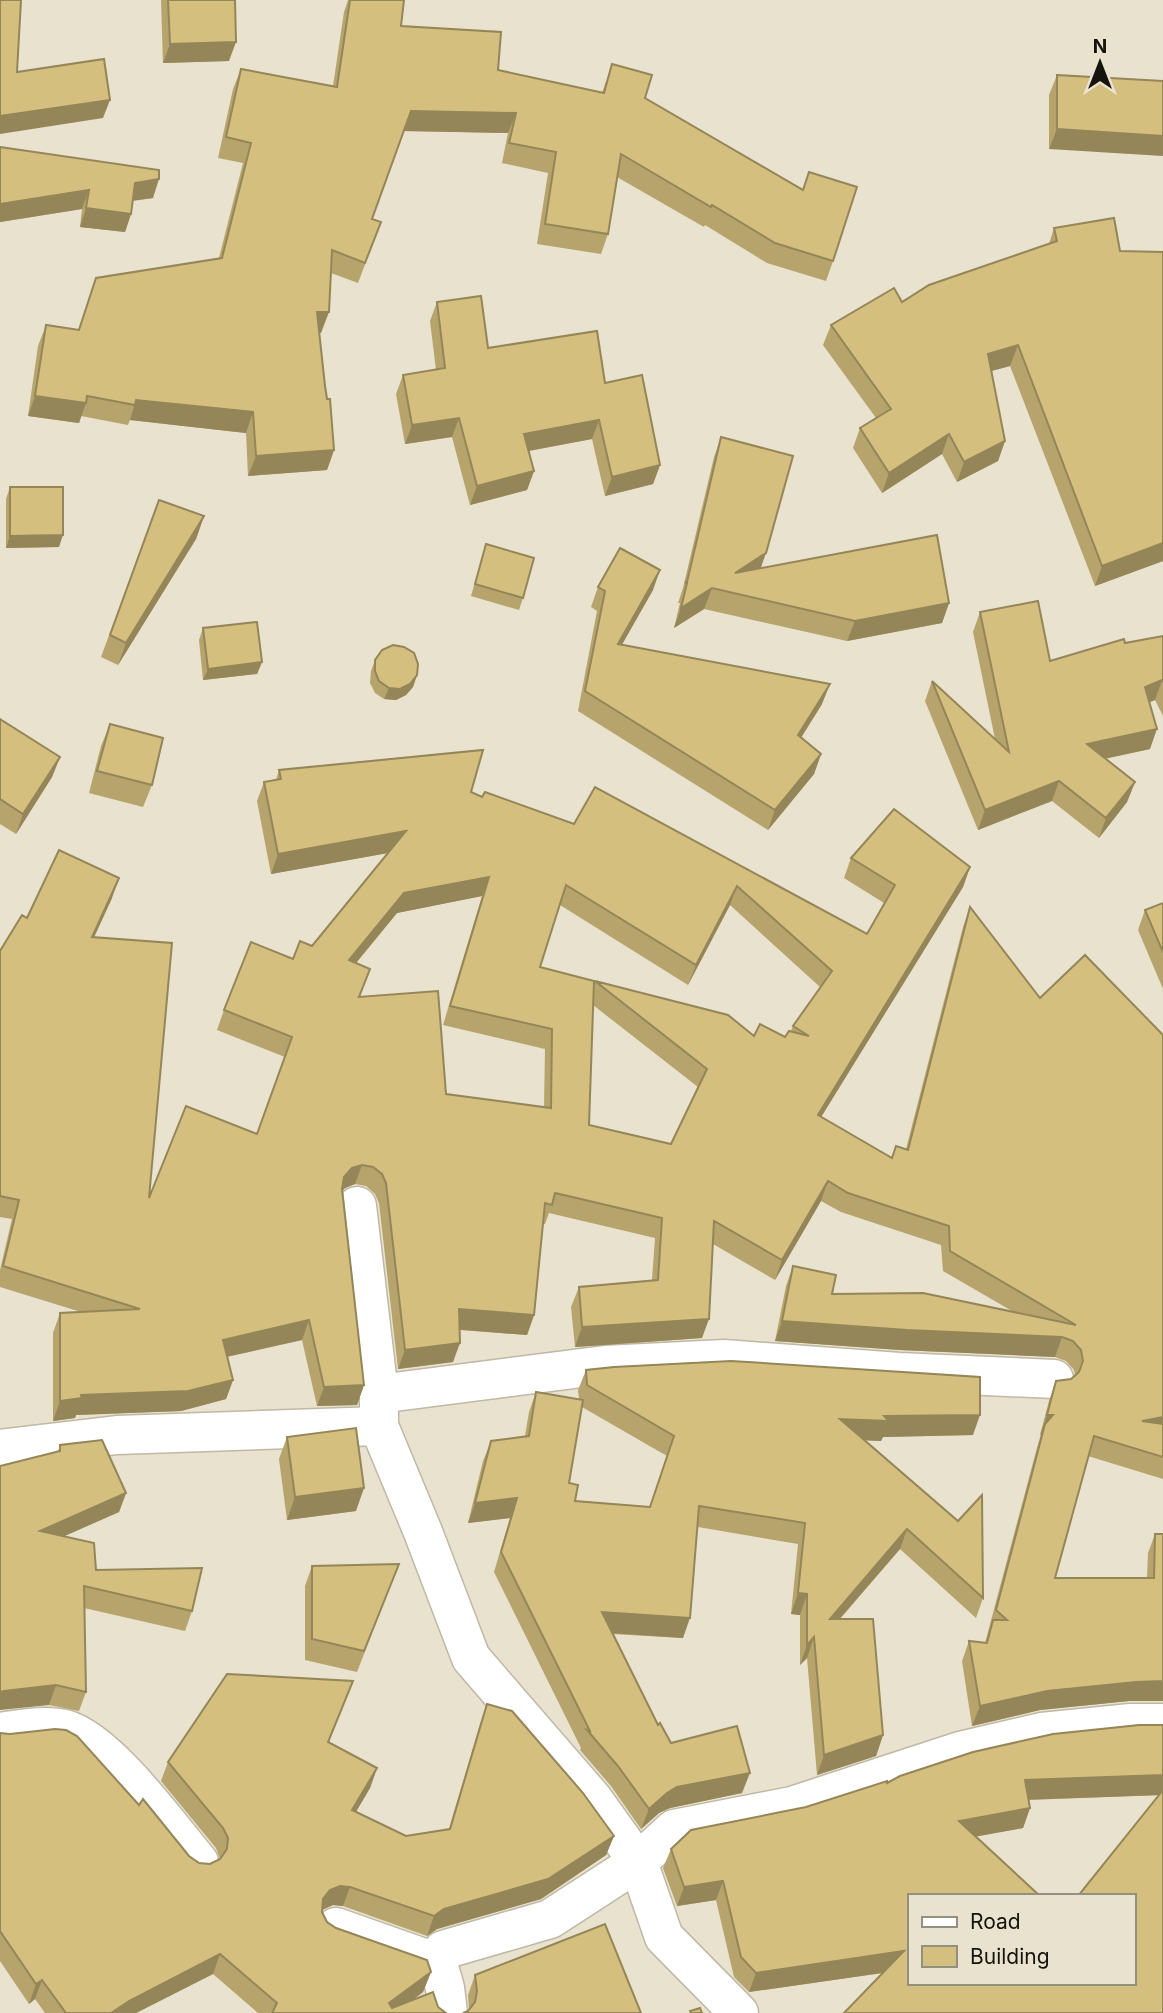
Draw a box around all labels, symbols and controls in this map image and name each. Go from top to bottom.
north arrow [1065,28,1135,98]
text: N [1093,35,1107,58]
legend [908,1894,1135,1985]
text: Road [970,1909,1021,1934]
text: Building [970,1944,1050,1969]

